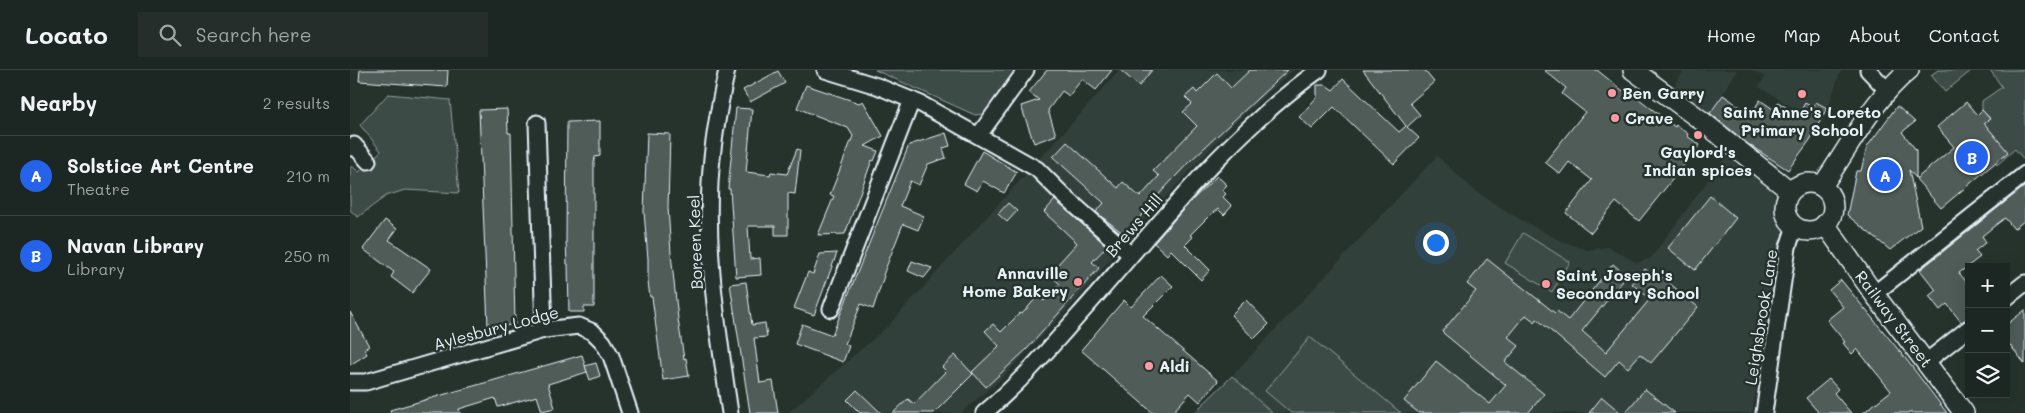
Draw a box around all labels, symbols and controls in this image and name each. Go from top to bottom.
search box [138,12,488,57]
text: Locato [25,19,108,50]
icon: search [156,21,184,49]
text: Search here [196,22,311,47]
text: Home [1707,23,1756,47]
text: Map [1784,23,1820,47]
text: About [1848,23,1901,47]
text: Contact [1929,23,2000,47]
place label: Ben Garry [1622,82,1705,103]
marker: Ben Garry [1606,87,1618,99]
marker: Saint Anne's Loreto Primary School [1796,88,1808,100]
text: Nearby [20,89,97,116]
text: 2 results [263,92,330,113]
place label: Saint Anne's Loreto Primary School [1723,101,1881,140]
place label: Crave [1625,107,1673,128]
marker: Crave [1609,112,1621,124]
marker: Gaylord's Indian spices [1692,129,1704,141]
pin: B [1956,138,1988,176]
place label: Gaylord's Indian spices [1644,141,1752,180]
text: Solstice Art Centre [67,153,254,178]
pin: A [1869,156,1901,194]
text: A [30,165,42,186]
text: 210 m [286,165,330,186]
text: Theatre [67,178,130,199]
street label: Brews Hill [1100,189,1167,261]
street label: Boreen Keel [682,194,707,290]
your location [1423,230,1449,256]
text: Navan Library [67,233,204,258]
text: B [31,245,41,266]
text: 250 m [284,245,330,266]
street label: Leighsbrook Lane [1739,247,1782,386]
text: Library [67,258,125,279]
place label: Annaville Home Bakery [962,262,1068,301]
map controls [1965,263,2010,398]
button: + [1965,263,2010,308]
place label: Saint Joseph's Secondary School [1556,264,1699,303]
street label: Railway Street [1851,266,1938,371]
marker: Annaville Home Bakery [1072,276,1084,288]
marker: Saint Joseph's Secondary School [1540,278,1552,290]
street label: Aylesbury Lodge [431,301,561,354]
button: − [1965,308,2010,353]
button: layers [1965,353,2010,398]
place label: Aldi [1159,355,1190,376]
marker: Aldi [1143,360,1155,372]

